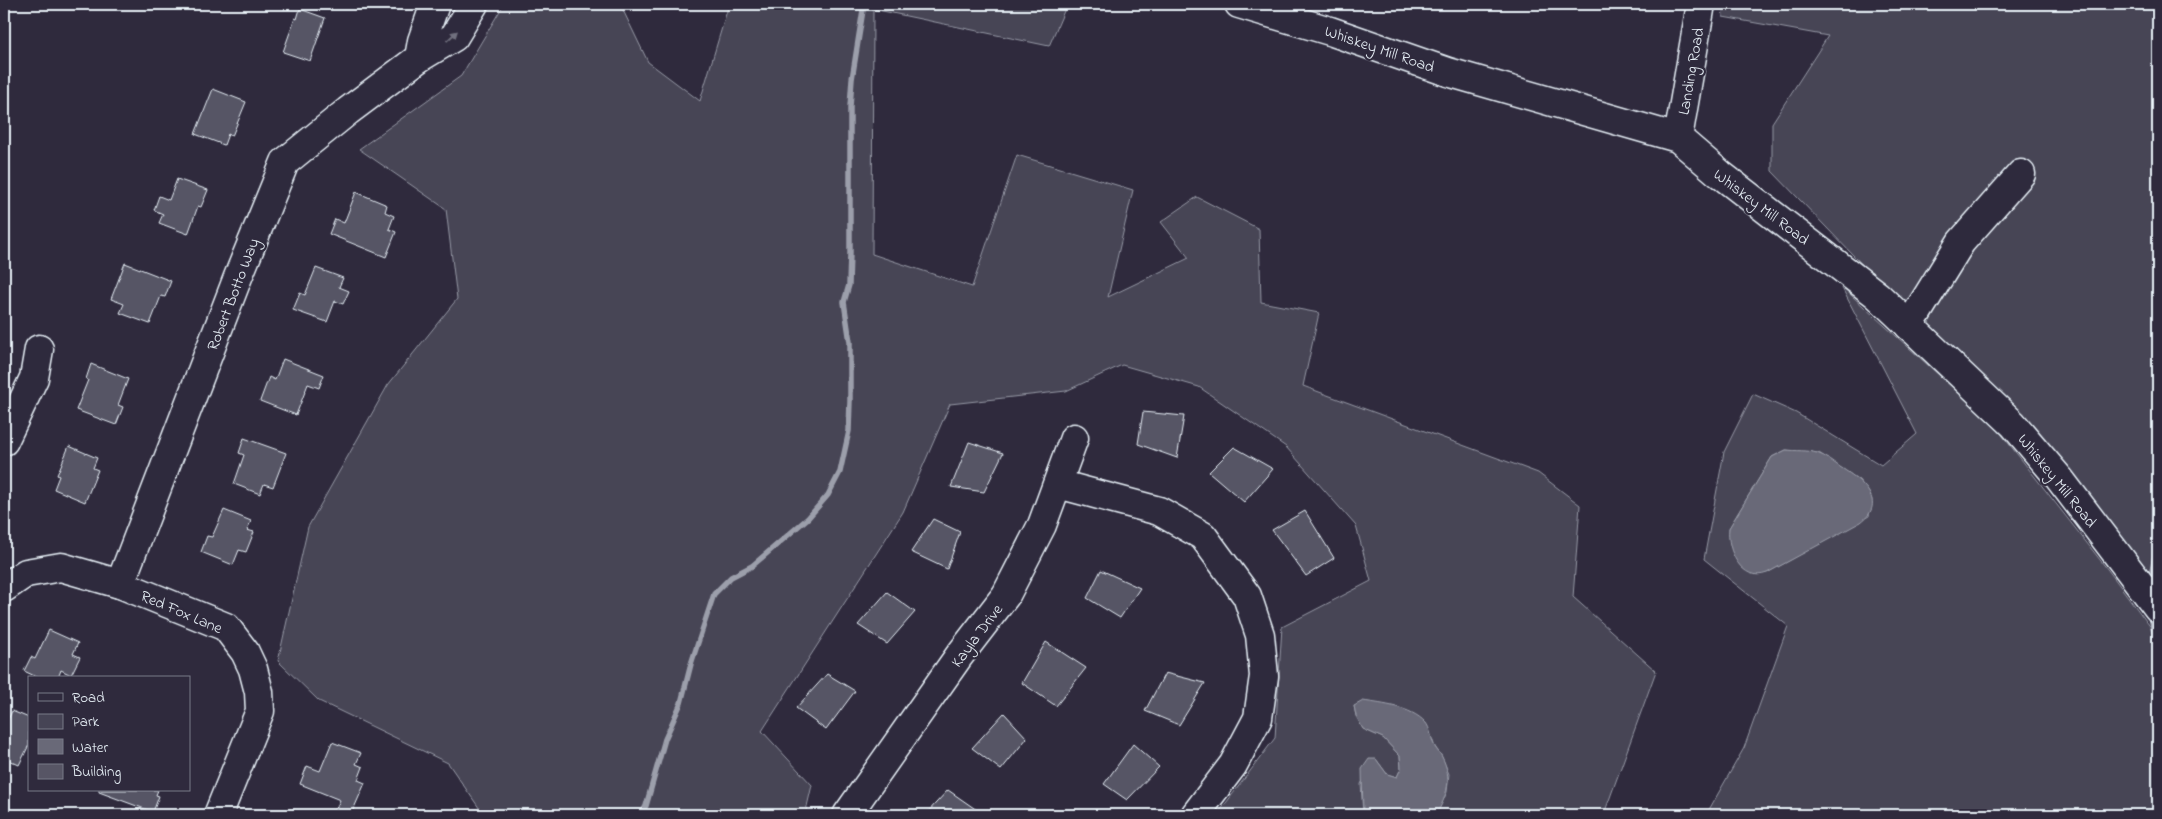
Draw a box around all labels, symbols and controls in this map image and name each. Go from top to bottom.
street label: Whiskey Mill Road [1321,20,1438,80]
street label: Landing Road [1672,26,1711,117]
one-way arrow [446,31,458,42]
street label: Whiskey Mill Road [1708,163,1814,252]
street label: Robert Botto Way [201,235,266,354]
street label: Whiskey Mill Road [2011,429,2102,533]
street label: Red Fox Lane [136,585,227,641]
street label: Kayla Drive [946,599,1010,673]
legend [28,676,190,792]
text: Road [72,687,105,709]
text: Park [72,711,100,733]
text: Water [72,737,108,759]
text: Building [71,761,121,784]

